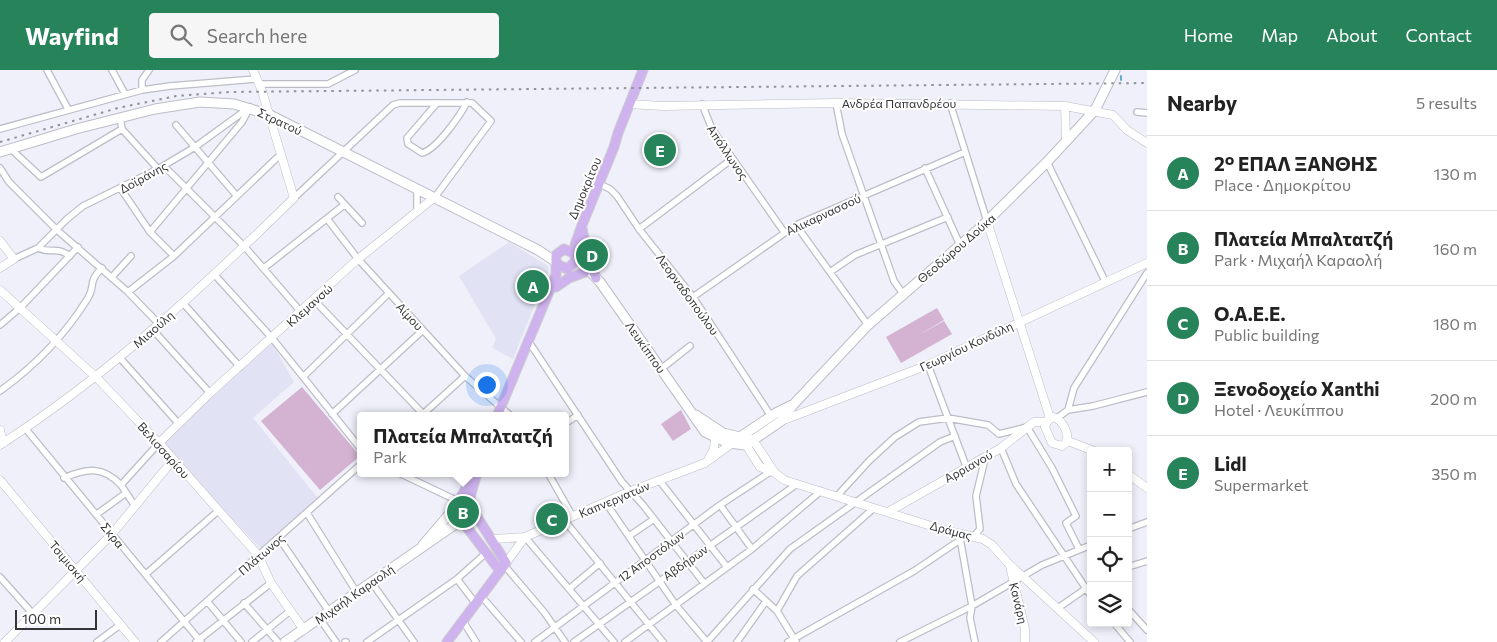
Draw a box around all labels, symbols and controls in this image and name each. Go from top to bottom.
search box [149,13,499,58]
text: Wayfind [25,21,119,50]
icon: search [167,21,195,49]
text: Search here [207,24,307,47]
text: Home [1184,24,1233,46]
text: Map [1261,24,1298,46]
text: About [1326,24,1378,46]
text: Contact [1406,24,1472,46]
text: Nearby [1167,90,1237,115]
text: 5 results [1416,93,1477,112]
street label: Ανδρέα Παπανδρέου [842,96,957,110]
street label: Στρατού [256,105,305,137]
street label: Απόλλωνος [705,122,752,182]
pin: E [644,131,676,169]
text: 2° ΕΠΑΛ ΞΑΝΘΗΣ [1214,152,1378,175]
street label: Δημοκρίτου [565,155,603,221]
street label: Δοϊράνης [117,158,169,196]
text: A [1177,164,1189,183]
text: 130 m [1434,164,1477,183]
text: Place · Δημοκρίτου [1214,175,1351,194]
street label: Αλικαρνασσού [783,190,863,237]
street label: Θεοδώρου Δούκα [914,210,998,286]
text: Πλατεία Μπαλτατζή [1214,227,1393,250]
pin: D [576,236,608,274]
text: B [1178,239,1188,258]
text: 160 m [1433,239,1477,258]
text: Park · Μιχαήλ Καραολή [1214,250,1382,269]
street label: Λεορναδοπούλου [654,251,722,338]
pin: A [517,267,549,305]
street label: Κλεμανσώ [283,281,335,329]
street label: Αίμου [394,299,426,333]
text: Ο.Α.Ε.Ε. [1214,302,1285,325]
street label: Μιαούλη [130,308,176,350]
text: C [1178,314,1188,333]
text: 180 m [1433,314,1477,333]
street label: Γεωργίου Κονδύλη [917,318,1015,374]
street label: Λευκίππου [623,319,669,376]
text: Public building [1214,325,1319,344]
your location [474,372,500,398]
text: Ξενοδοχείο Xanthi [1214,377,1380,400]
text: D [1177,389,1189,408]
text: 200 m [1430,389,1477,408]
text: Hotel · Λευκίππου [1214,400,1344,419]
popup [357,412,569,477]
street label: Βελισσαρίου [135,419,193,481]
text: Πλατεία Μπαλτατζή [373,424,553,447]
text: Park [373,447,407,466]
street label: Αρριανού [941,447,995,485]
map controls [1087,447,1132,627]
button: + [1087,447,1132,492]
text: Lidl [1214,452,1247,475]
text: E [1178,464,1188,483]
text: 350 m [1431,464,1477,483]
text: Supermarket [1214,475,1309,494]
street label: Καπνεργατών [576,478,652,520]
button: − [1087,492,1132,537]
pin: B [447,493,479,531]
pin: C [536,500,568,538]
street label: Δράμας [928,518,974,542]
street label: Σκρα [99,519,127,551]
street label: 12 Αποστόλων [615,527,687,585]
street label: Πλάτωνος [235,530,287,578]
button: locate [1087,537,1132,582]
street label: Τσιμισκή [47,538,89,584]
street label: Αβδήρων [660,541,710,583]
street label: Μιχαήλ Καραολή [312,561,396,627]
street label: Κανάρη [1007,581,1031,625]
button: layers [1087,582,1132,627]
scale bar [15,607,98,630]
text: 100 m [22,610,61,627]

